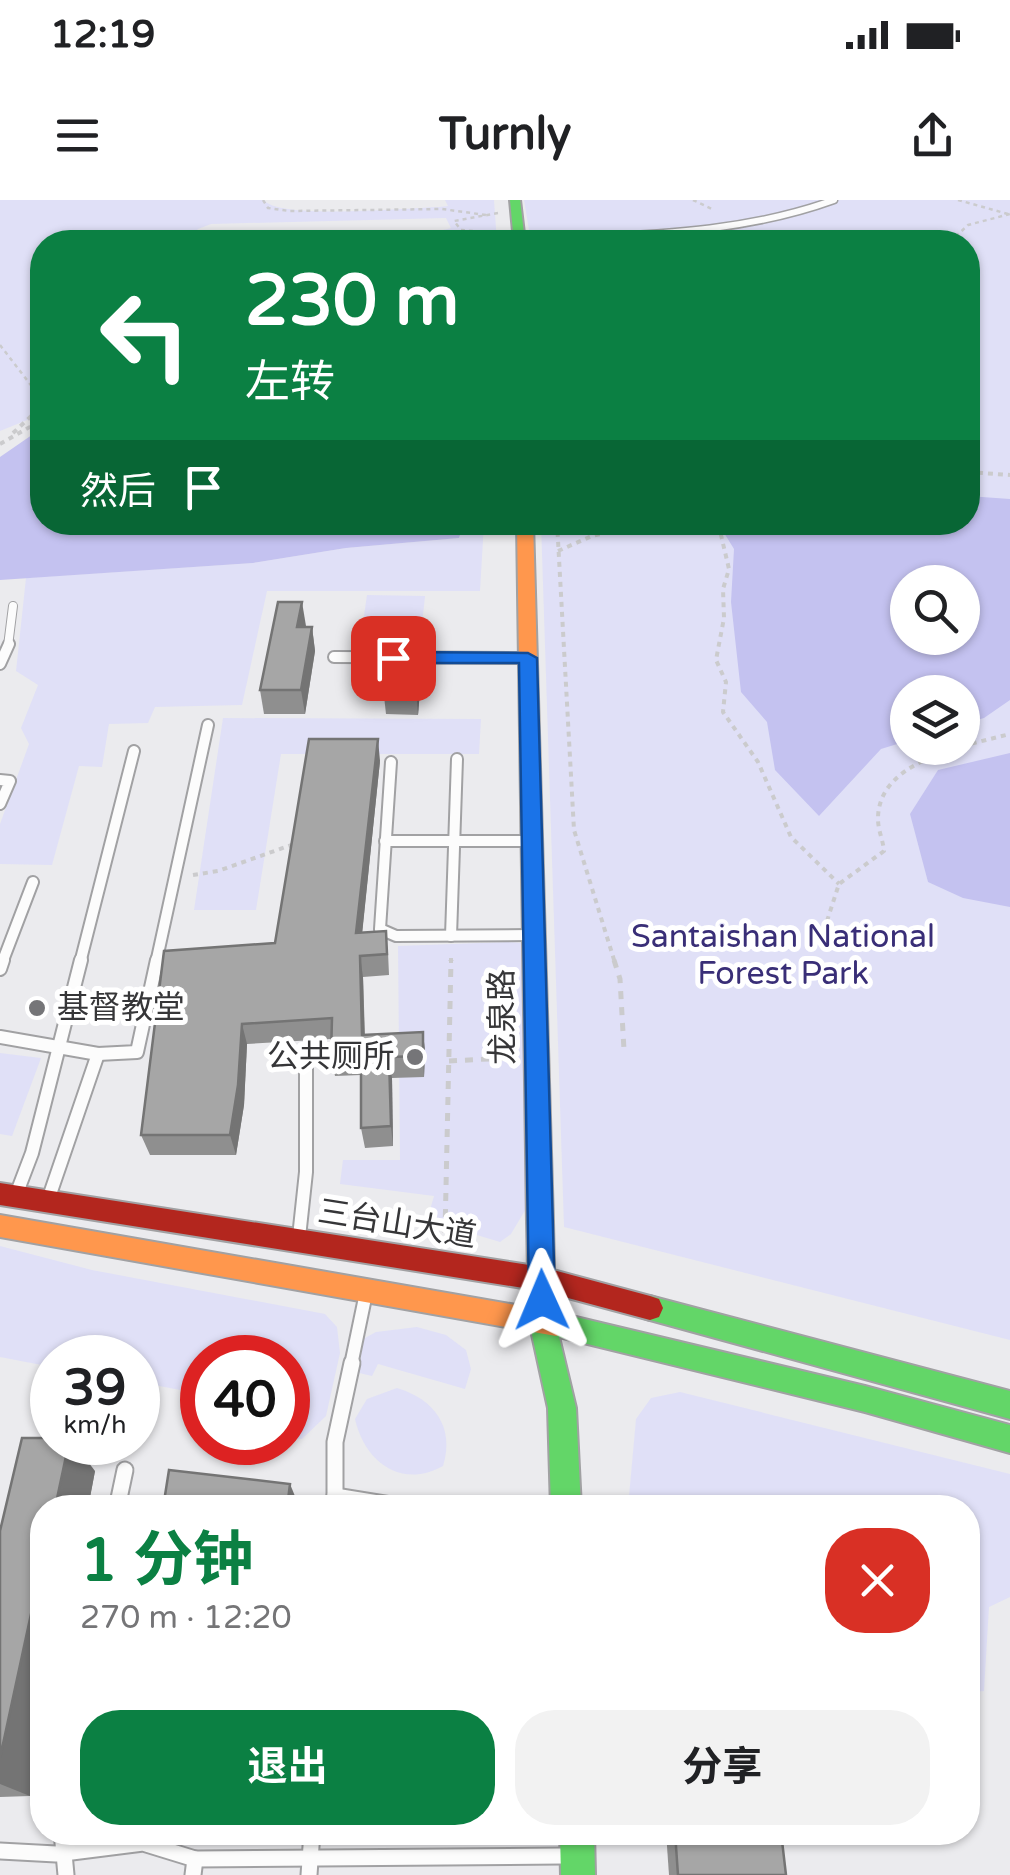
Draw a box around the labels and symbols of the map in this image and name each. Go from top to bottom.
pin [351,616,436,701]
park label: Santaishan National Forest Park [631,918,935,993]
street label: 龙泉路 [483,969,523,1065]
place label: 基督教堂 [57,989,185,1027]
marker: 基督教堂 [26,997,48,1019]
place label: 公共厕所 [267,1038,395,1076]
marker: 公共厕所 [404,1046,426,1068]
street label: 三台山大道 [315,1193,479,1255]
position arrow [490,1248,594,1352]
speed limit sign: 40 [180,1335,310,1465]

